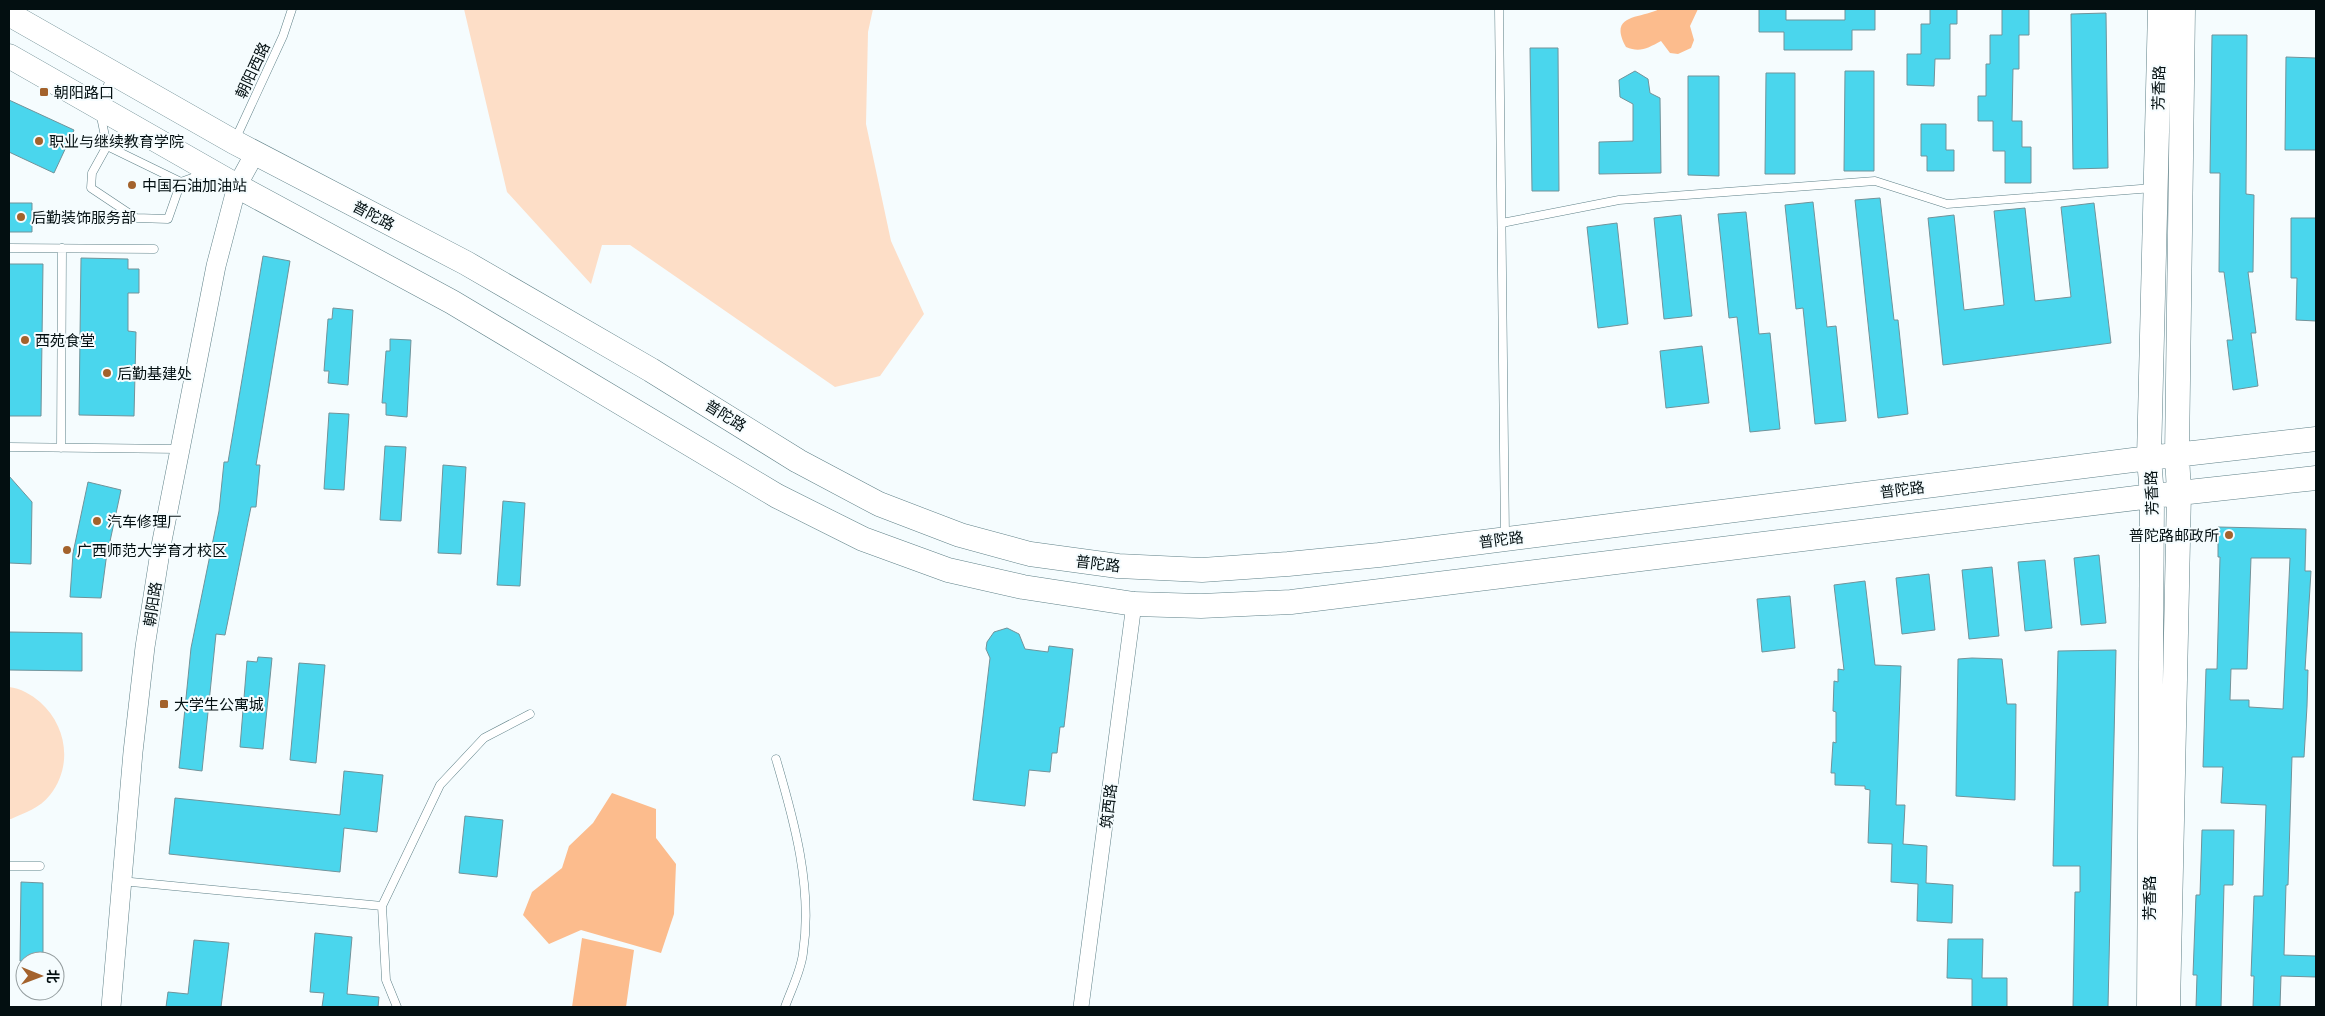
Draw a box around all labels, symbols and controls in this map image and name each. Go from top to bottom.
street label: 朝阳西路 [230,39,274,101]
street label: 芳香路 [2148,65,2168,111]
place label: 朝阳路口 [54,82,114,102]
marker: 朝阳路口 [38,86,50,98]
place label: 职业与继续教育学院 [49,131,184,151]
marker: 职业与继续教育学院 [33,135,45,147]
place label: 中国石油加油站 [142,175,247,195]
marker: 中国石油加油站 [126,179,138,191]
street label: 普陀路 [349,196,399,234]
place label: 后勤装饰服务部 [31,207,136,227]
marker: 后勤装饰服务部 [15,211,27,223]
place label: 西苑食堂 [35,330,95,350]
marker: 西苑食堂 [19,334,31,346]
place label: 后勤基建处 [117,363,192,383]
marker: 后勤基建处 [101,367,113,379]
street label: 普陀路 [702,395,750,435]
street label: 芳香路 [2140,470,2162,516]
street label: 普陀路 [1878,476,1926,502]
place label: 汽车修理厂 [107,511,182,531]
marker: 汽车修理厂 [91,515,103,527]
place label: 普陀路邮政所 [2129,525,2219,545]
street label: 普陀路 [1477,526,1525,552]
marker: 普陀路邮政所 [2223,529,2235,541]
place label: 广西师范大学育才校区 [77,540,227,560]
marker: 广西师范大学育才校区 [61,544,73,556]
street label: 普陀路 [1074,550,1122,576]
street label: 朝阳路 [139,580,165,628]
place label: 大学生公寓城 [174,694,264,714]
marker: 大学生公寓城 [158,698,170,710]
street label: 筑西路 [1095,782,1121,830]
street label: 芳香路 [2139,875,2159,921]
north arrow [15,951,65,1001]
text: 北 [44,969,63,983]

